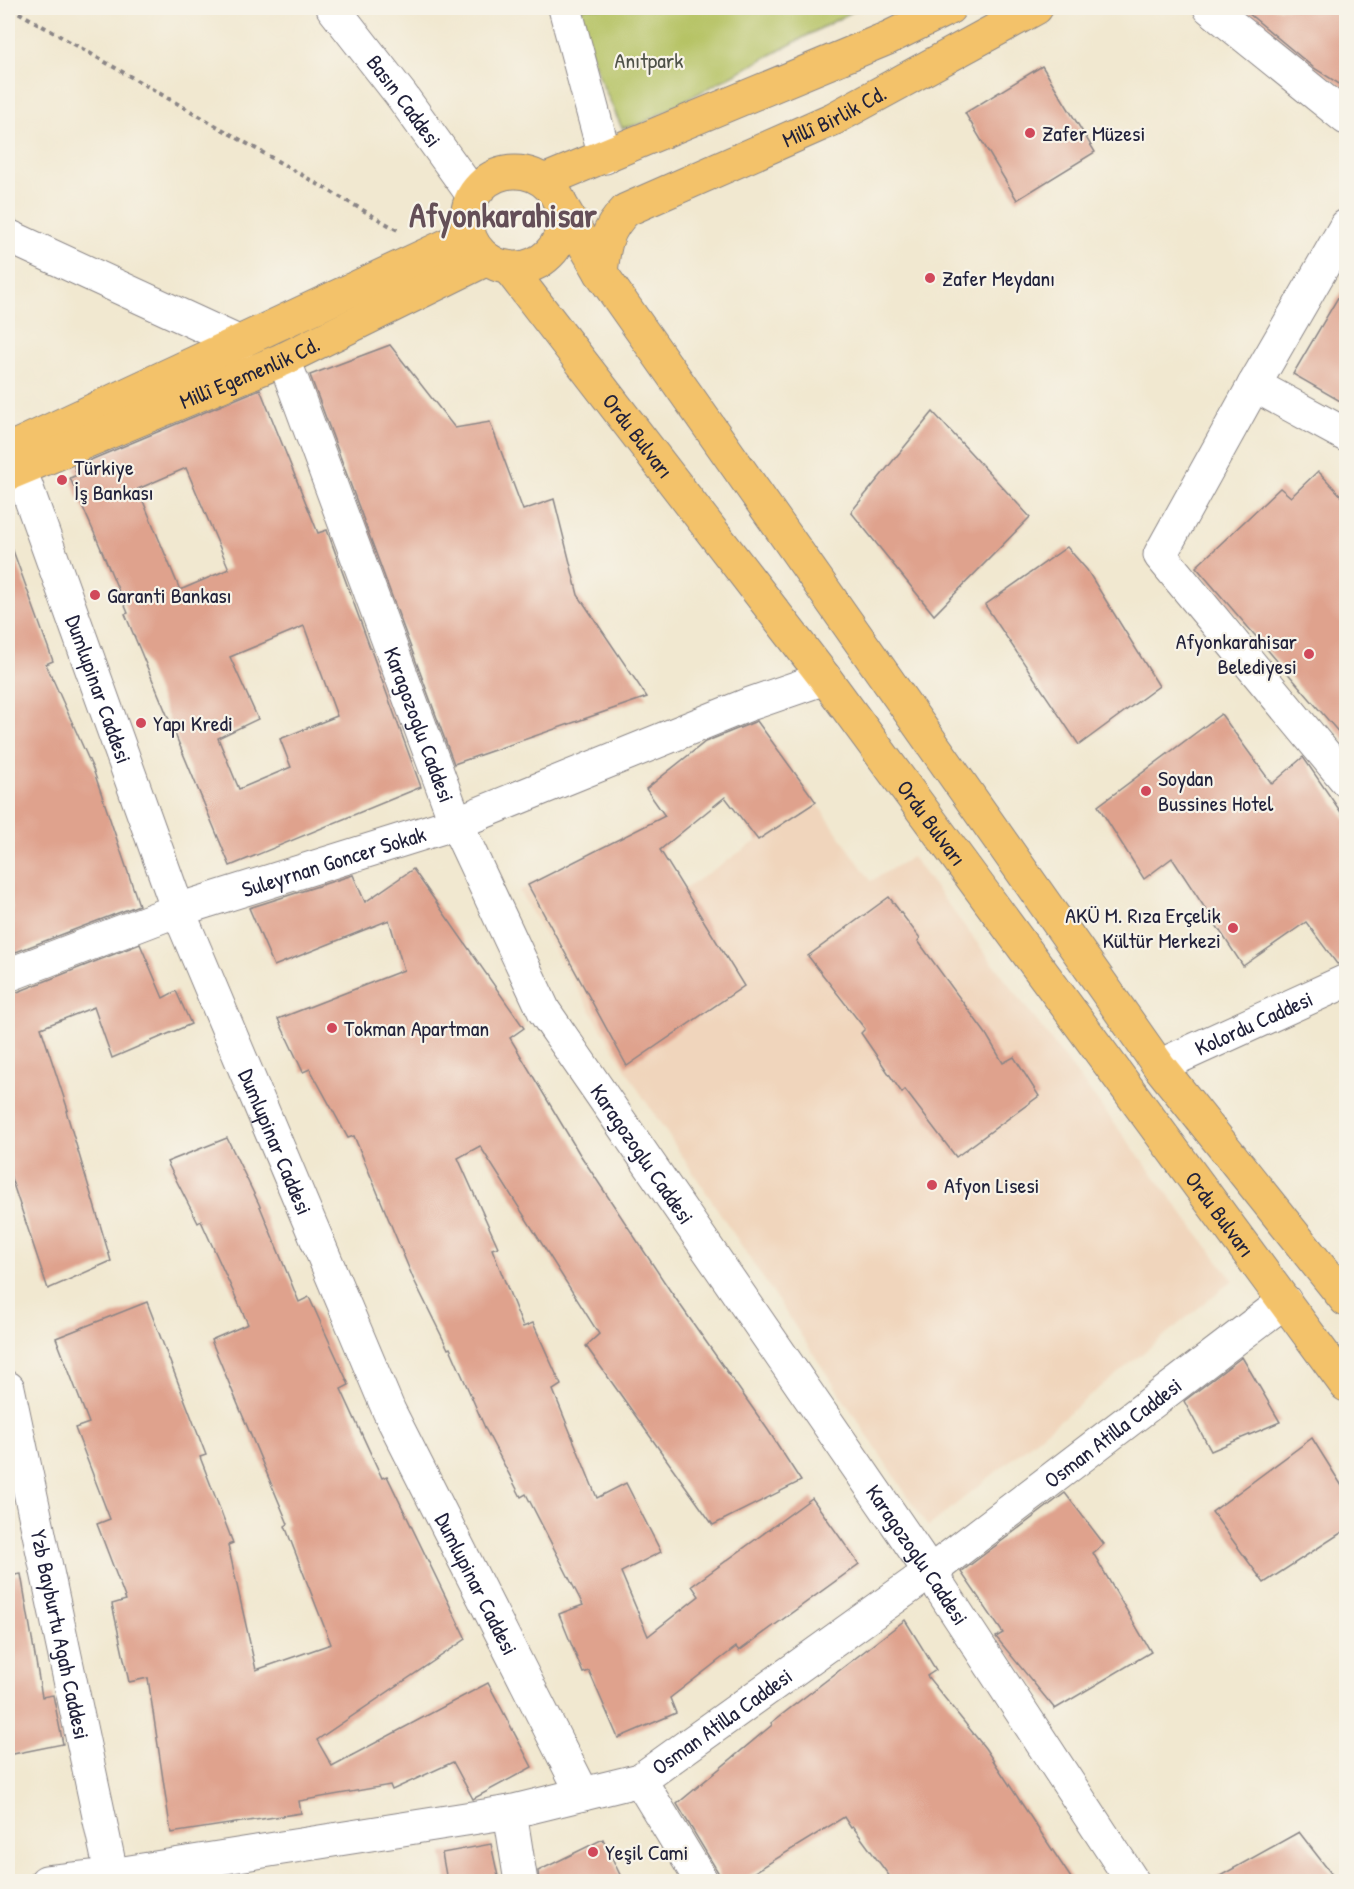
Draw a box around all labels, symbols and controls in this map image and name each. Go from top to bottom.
park label: Anıtpark [615,45,683,75]
street label: Basın Caddesi [360,48,449,153]
street label: Millî Birlik Cd. [778,78,892,154]
place label: Zafer Müzesi [1042,118,1145,148]
marker: Zafer Müzesi [1023,126,1037,140]
district label: Afyonkarahisar [409,192,598,239]
place label: Zafer Meydanı [942,263,1055,293]
marker: Zafer Meydanı [923,271,937,285]
street label: Millî Egemenlik Cd. [175,329,325,416]
street label: Ordu Bulvarı [596,387,680,484]
place label: Türkiye İş Bankası [74,452,154,507]
marker: Türkiye İş Bankası [55,473,69,487]
place label: Garanti Bankası [107,580,232,610]
marker: Garanti Bankası [88,588,102,602]
street label: Dumlupinar Caddesi [59,611,139,768]
place label: Afyonkarahisar Belediyesi [1176,626,1298,681]
street label: Karagozoglu Caddesi [377,643,462,807]
marker: Afyonkarahisar Belediyesi [1302,647,1316,661]
place label: Yapı Kredi [153,708,233,738]
marker: Yapı Kredi [134,716,148,730]
place label: Soydan Bussines Hotel [1158,763,1274,818]
street label: Ordu Bulvarı [890,774,973,872]
marker: Soydan Bussines Hotel [1139,784,1153,798]
street label: Suleyrnan Goncer Sokak [238,818,429,904]
place label: AKÜ M. Rıza Erçelik Kültür Merkezi [1065,900,1221,955]
marker: AKÜ M. Rıza Erçelik Kültür Merkezi [1226,921,1240,935]
street label: Kolordu Caddesi [1190,983,1317,1063]
place label: Tokman Apartman [344,1013,489,1043]
marker: Tokman Apartman [325,1021,339,1035]
street label: Dumlupinar Caddesi [232,1064,320,1219]
street label: Karagozoglu Caddesi [584,1078,701,1230]
street label: Ordu Bulvarı [1178,1165,1262,1263]
place label: Afyon Lisesi [944,1170,1040,1200]
marker: Afyon Lisesi [925,1178,939,1192]
street label: Osman Atilla Caddesi [1038,1370,1188,1495]
street label: Karagozoglu Caddesi [859,1478,976,1631]
street label: Dumlupinar Caddesi [428,1508,525,1660]
street label: Yzb Bayburtu Agah Caddesi [23,1527,97,1742]
street label: Osman Atilla Caddesi [646,1661,798,1782]
place label: Yeşil Cami [605,1837,688,1867]
marker: Yeşil Cami [586,1845,600,1859]

